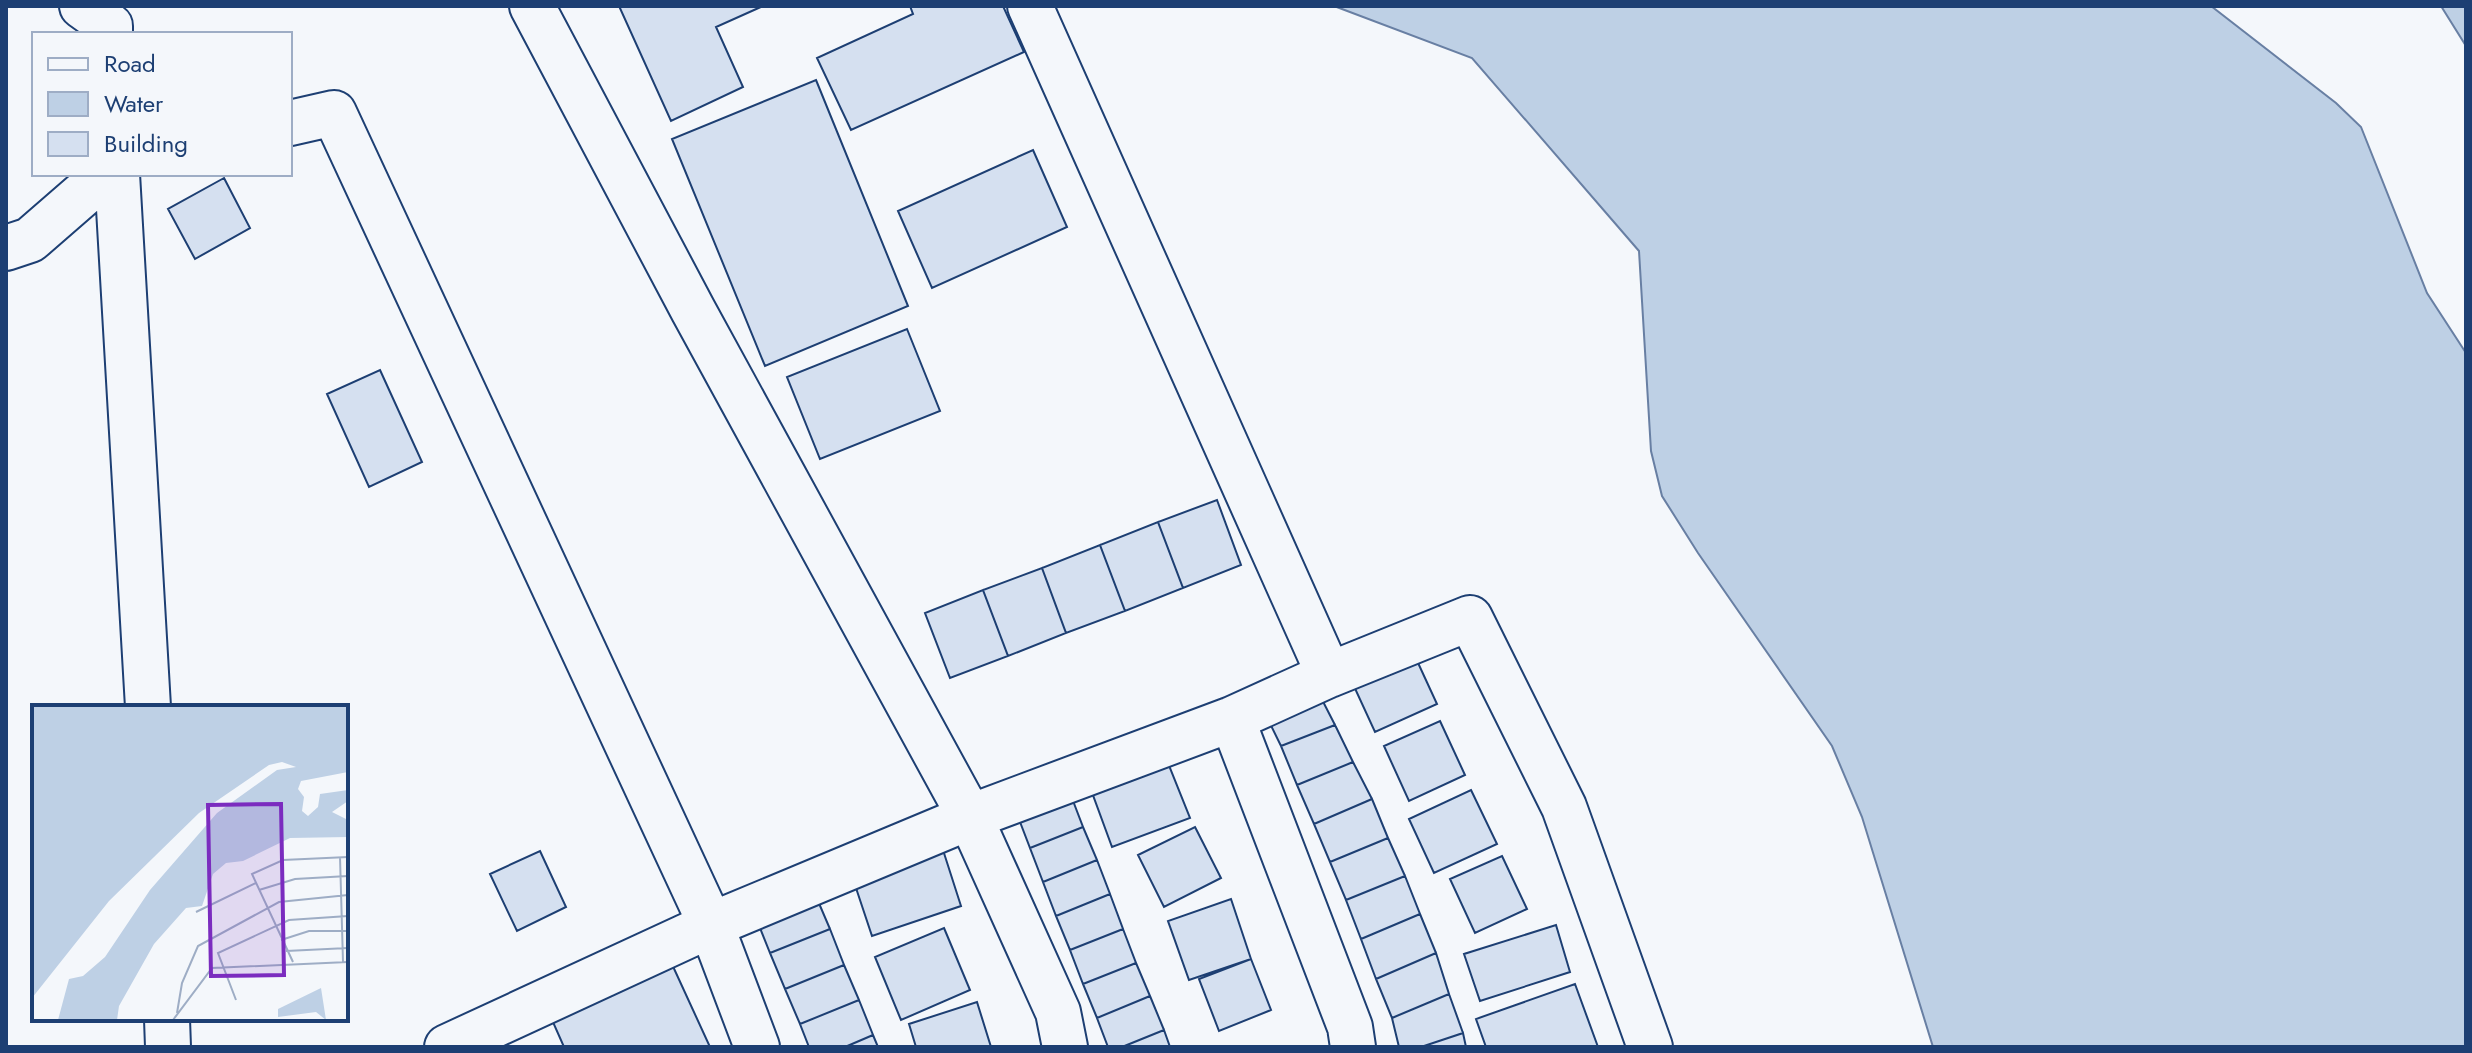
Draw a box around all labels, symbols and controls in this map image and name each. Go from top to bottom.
legend [32,32,292,176]
text: Road [104,46,156,81]
text: Water [104,86,164,121]
text: Building [104,126,188,161]
inset map [32,705,348,1021]

